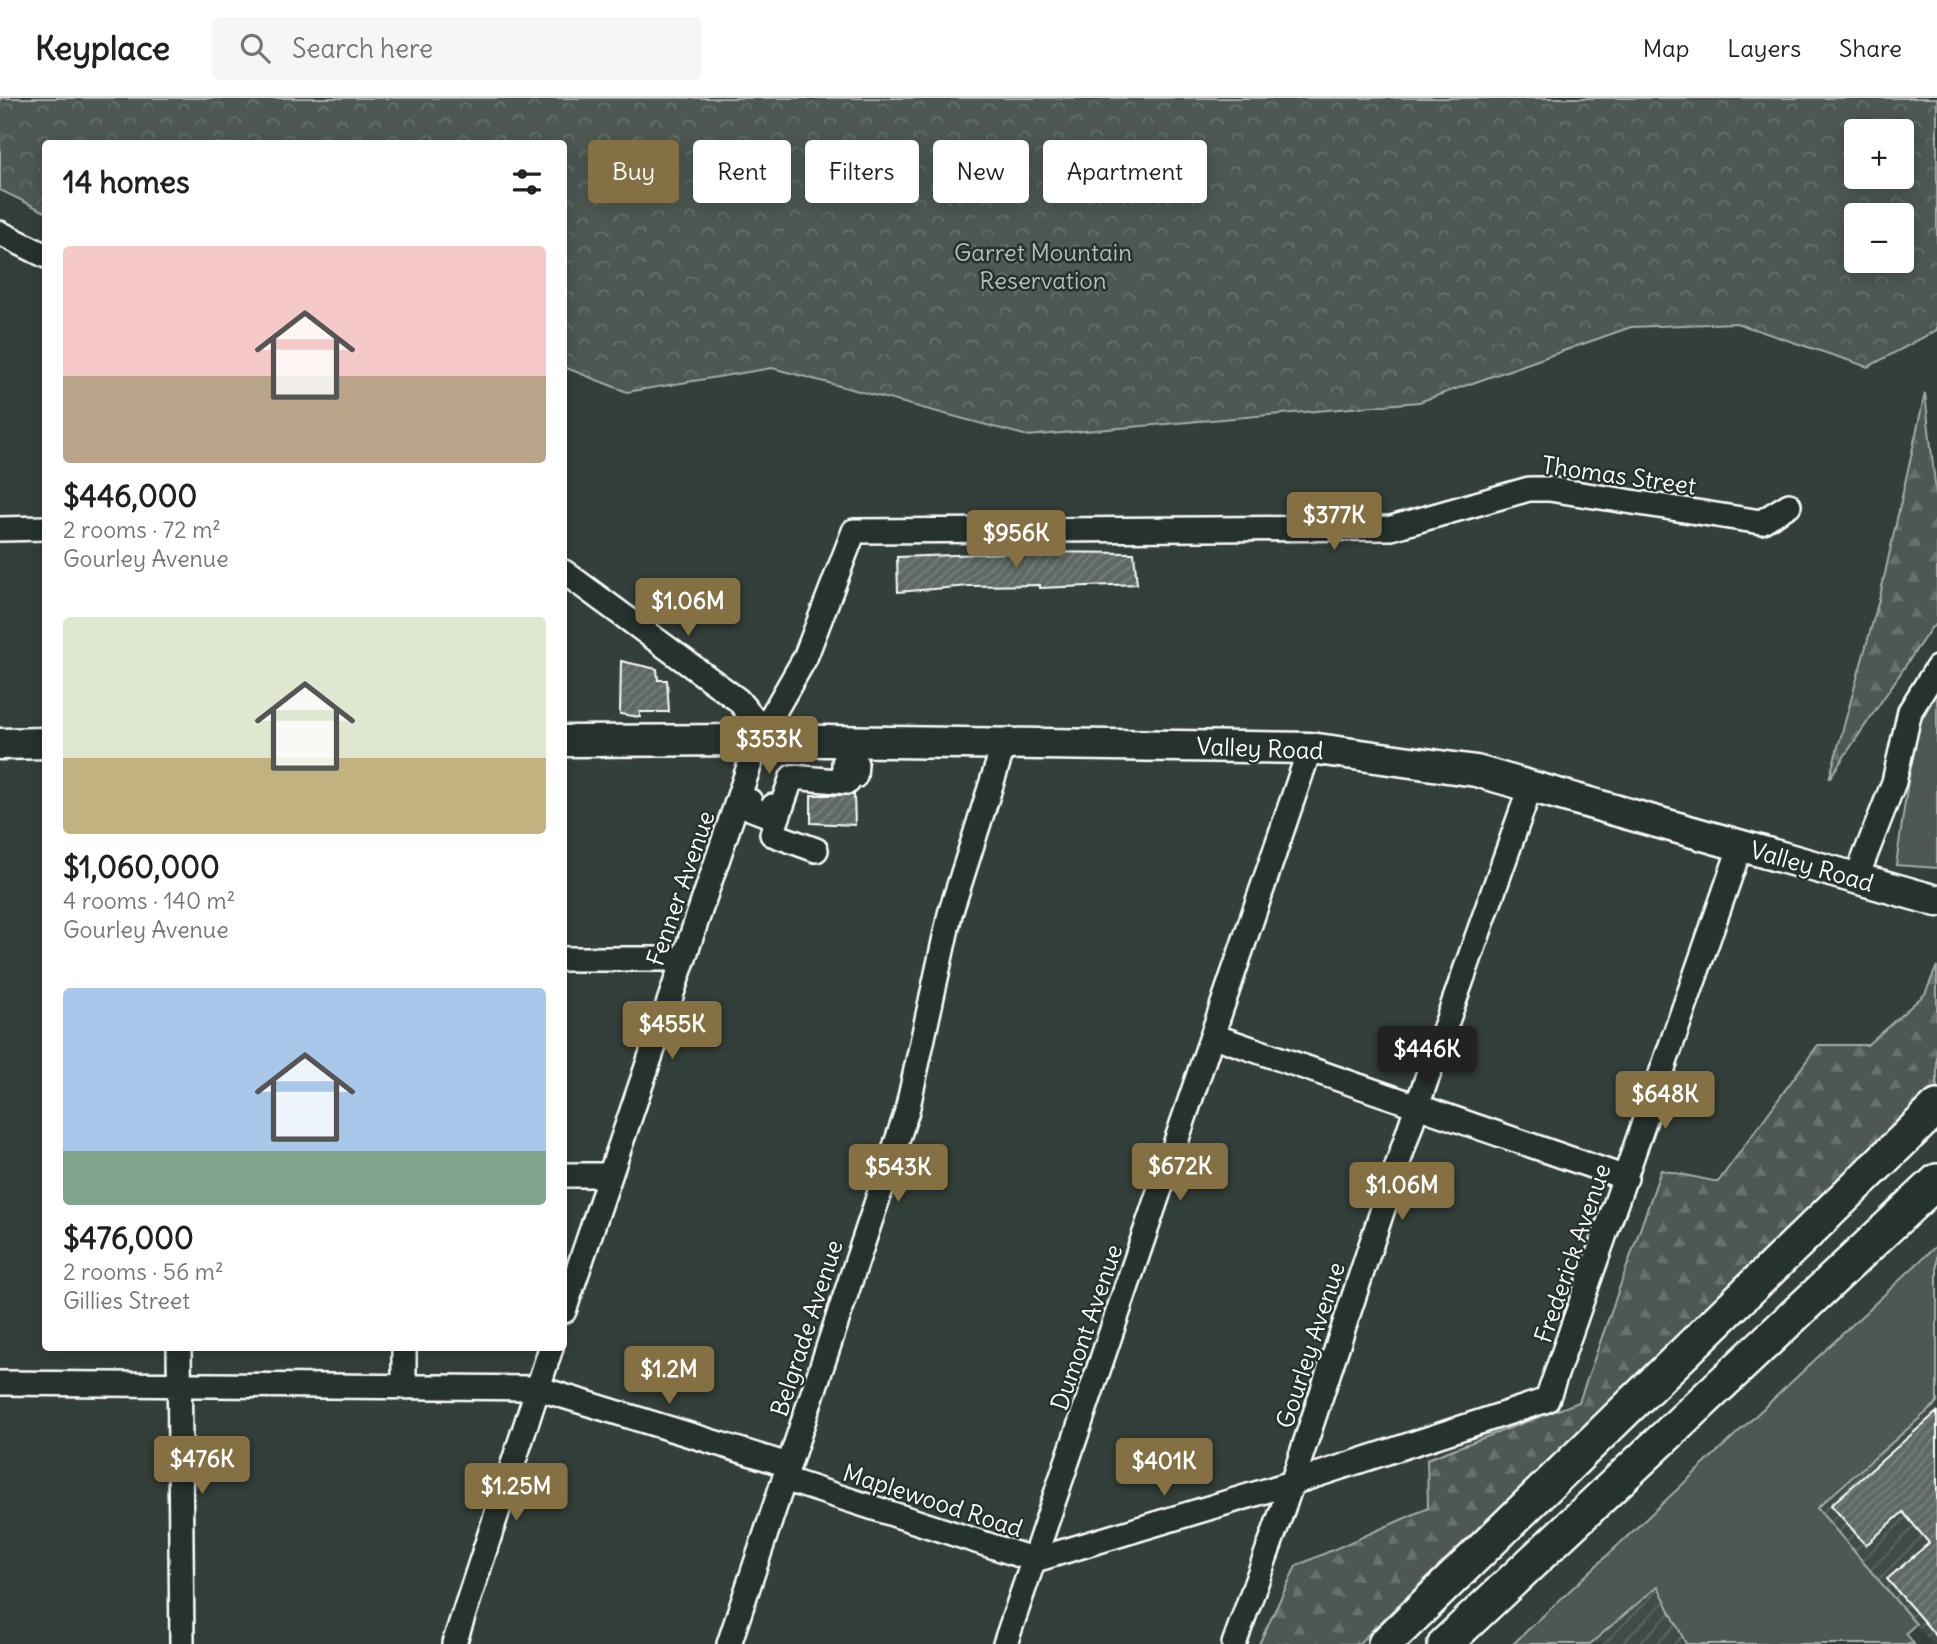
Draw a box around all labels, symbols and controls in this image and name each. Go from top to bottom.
search box [212,17,702,80]
text: Keyplace [35,27,170,69]
icon: search [236,29,274,67]
text: Search here [292,32,433,65]
text: Map [1643,33,1689,63]
text: Layers [1727,33,1801,63]
text: Share [1839,33,1902,63]
map controls [1844,119,1914,273]
button: + [1844,119,1914,189]
chip: Buy [588,140,679,203]
chip: Rent [693,140,791,203]
chip: Filters [805,140,919,203]
chip: New [933,140,1029,203]
chip: Apartment [1043,140,1207,203]
text: 14 homes [63,163,190,201]
icon: filters [508,163,546,201]
button: − [1844,203,1914,273]
park label: Garret Mountain Reservation [954,237,1132,295]
icon: home [242,292,368,418]
street label: Thomas Street [1540,449,1698,501]
text: $446,000 [63,477,197,515]
pin: $377K [1285,492,1383,552]
text: $377K [1303,500,1365,529]
pin: $956K [967,510,1065,570]
text: 2 rooms · 72 m² [63,515,221,544]
text: $956K [983,518,1049,547]
text: Gourley Avenue [63,544,229,573]
pin: $1.06M [631,578,745,638]
text: $1.06M [651,586,725,615]
icon: home [242,663,368,789]
pin: $353K [720,716,818,776]
text: $353K [736,724,802,753]
street label: Valley Road [1196,731,1324,765]
street label: Fenner Avenue [639,807,721,969]
street label: Valley Road [1747,834,1877,898]
text: $1,060,000 [63,848,220,886]
text: 4 rooms · 140 m² [63,886,235,915]
text: Gourley Avenue [63,915,229,944]
pin: $455K [623,1002,721,1061]
text: $455K [639,1009,705,1038]
pin: $446K [1378,1026,1476,1086]
icon: home [242,1034,368,1160]
text: $446K [1394,1034,1460,1063]
pin: $648K [1616,1072,1714,1131]
text: $648K [1632,1079,1698,1108]
pin: $543K [849,1144,947,1204]
pin: $672K [1131,1144,1229,1203]
text: $672K [1148,1151,1212,1180]
text: $543K [865,1152,931,1181]
street label: Frederick Avenue [1527,1160,1617,1346]
pin: $1.06M [1345,1162,1459,1222]
text: $1.06M [1365,1170,1439,1199]
text: $476,000 [63,1219,194,1257]
street label: Belgrade Avenue [763,1236,849,1420]
street label: Dumont Avenue [1044,1240,1128,1414]
text: 2 rooms · 56 m² [63,1257,224,1286]
street label: Gourley Avenue [1269,1258,1351,1432]
text: Gillies Street [63,1286,190,1315]
pin: $1.2M [620,1346,718,1406]
text: $1.2M [640,1354,698,1383]
pin: $476K [153,1436,251,1496]
pin: $401K [1115,1438,1213,1498]
text: $476K [170,1444,234,1473]
text: $401K [1132,1446,1196,1475]
street label: Maplewood Road [839,1457,1027,1543]
pin: $1.25M [459,1464,573,1523]
text: $1.25M [481,1471,551,1500]

